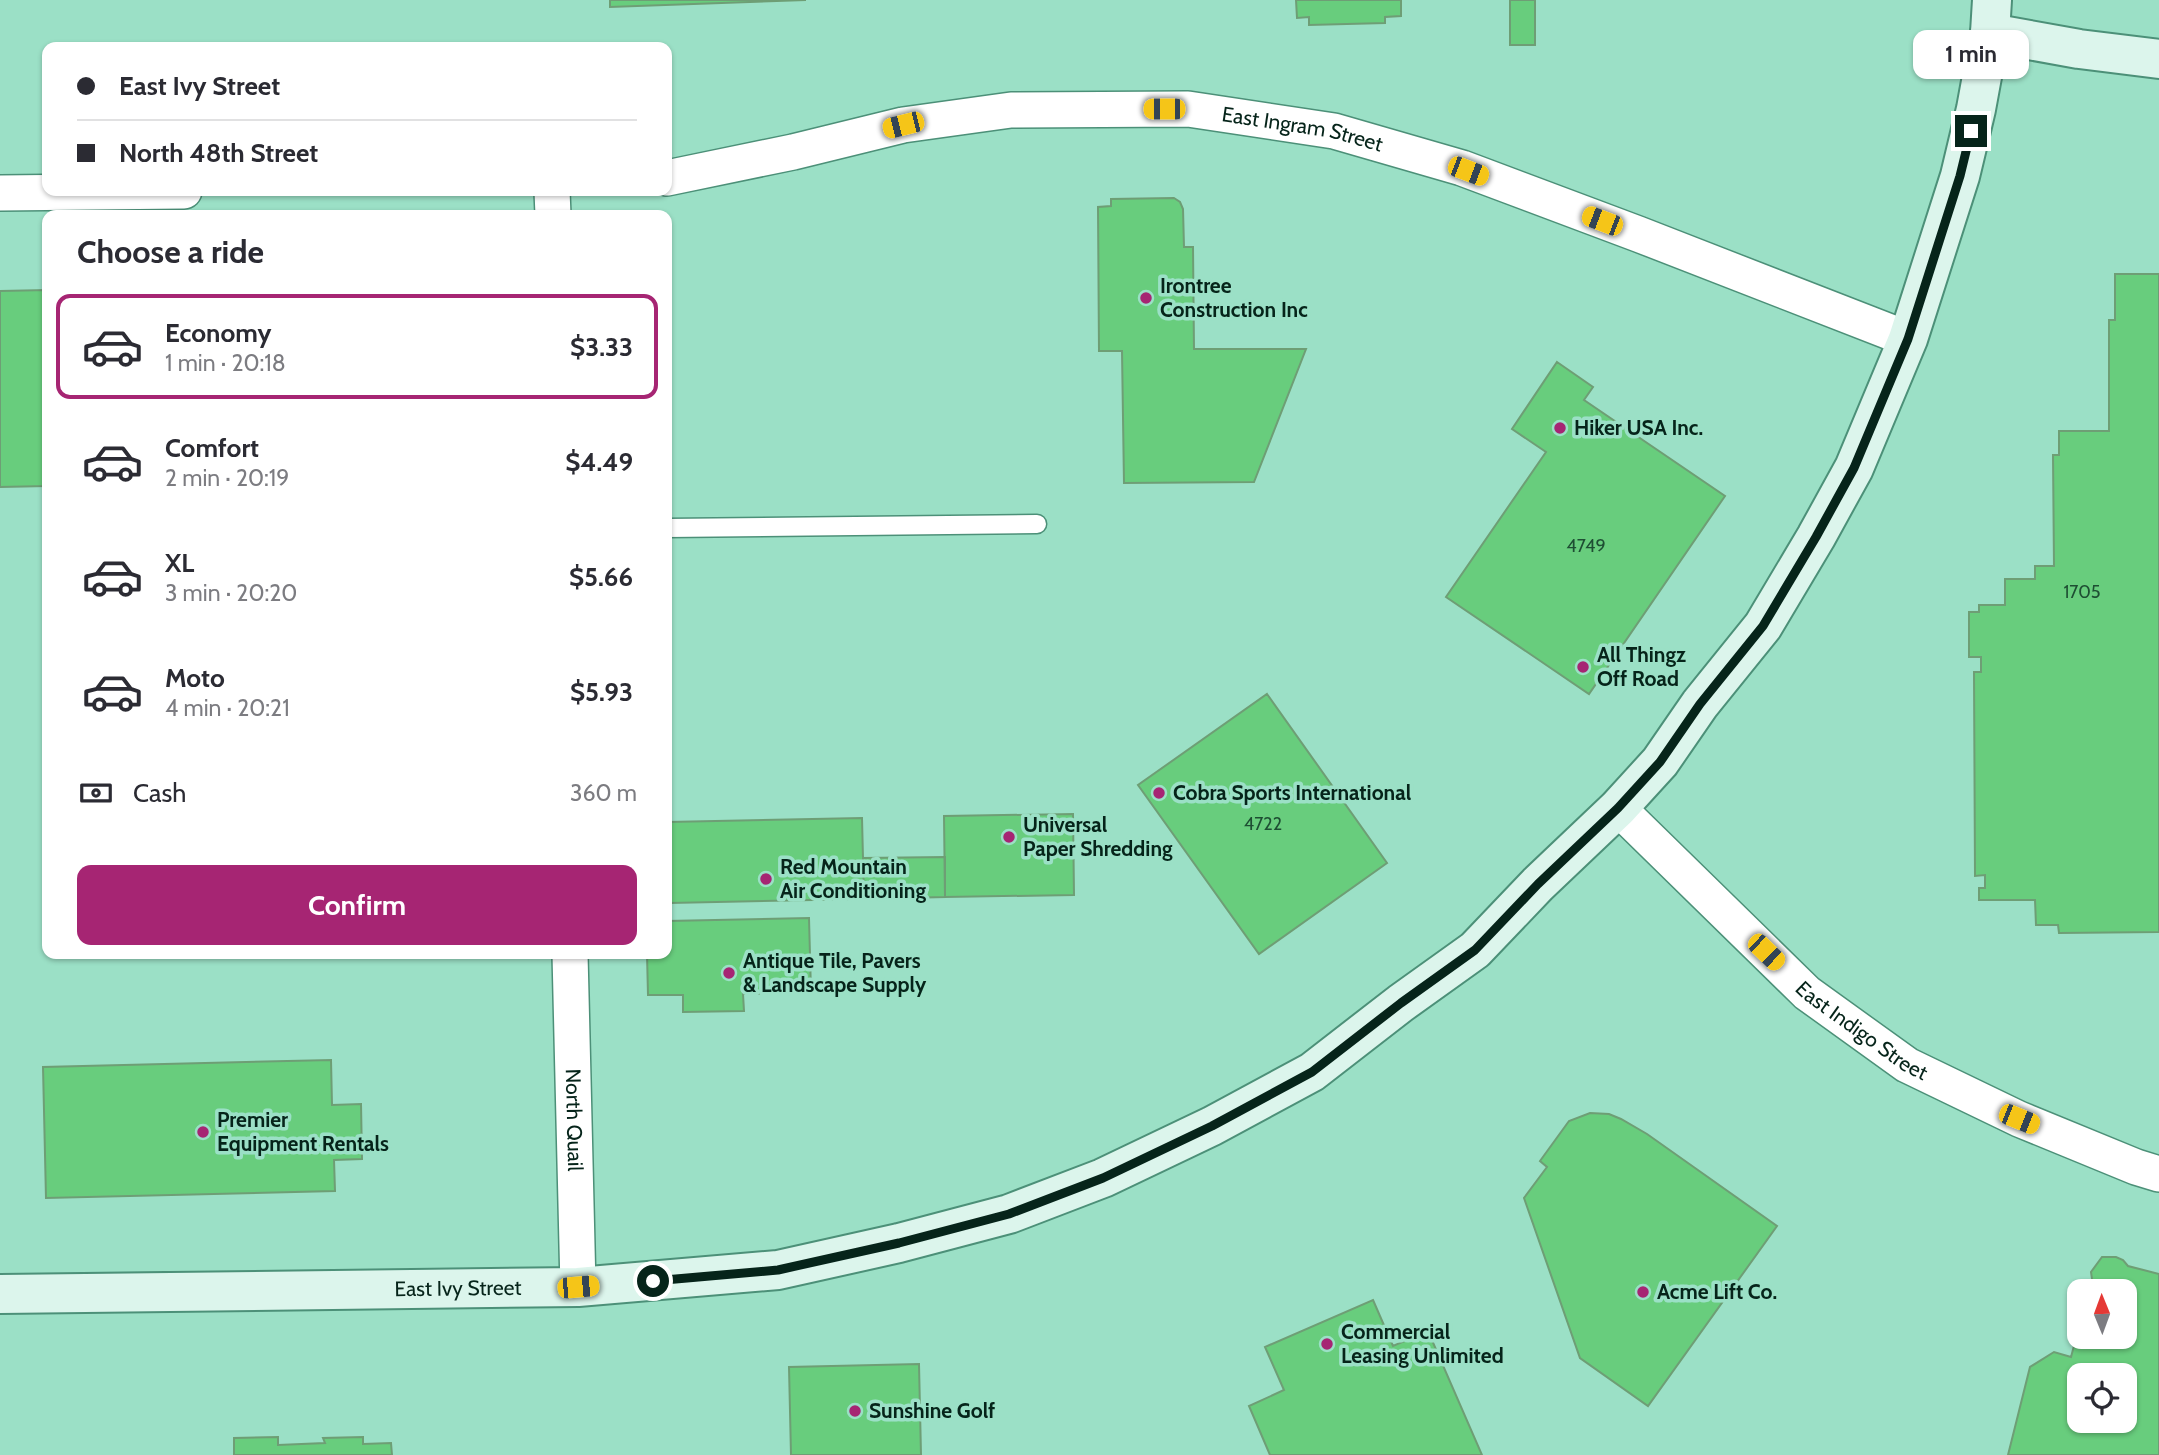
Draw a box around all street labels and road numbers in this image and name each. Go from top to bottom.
street label: East Ingram Street [1220,101,1386,156]
street label: East Indigo Street [1790,976,1932,1085]
street label: North Quail [561,1068,588,1172]
street label: East Ivy Street [394,1275,522,1301]

